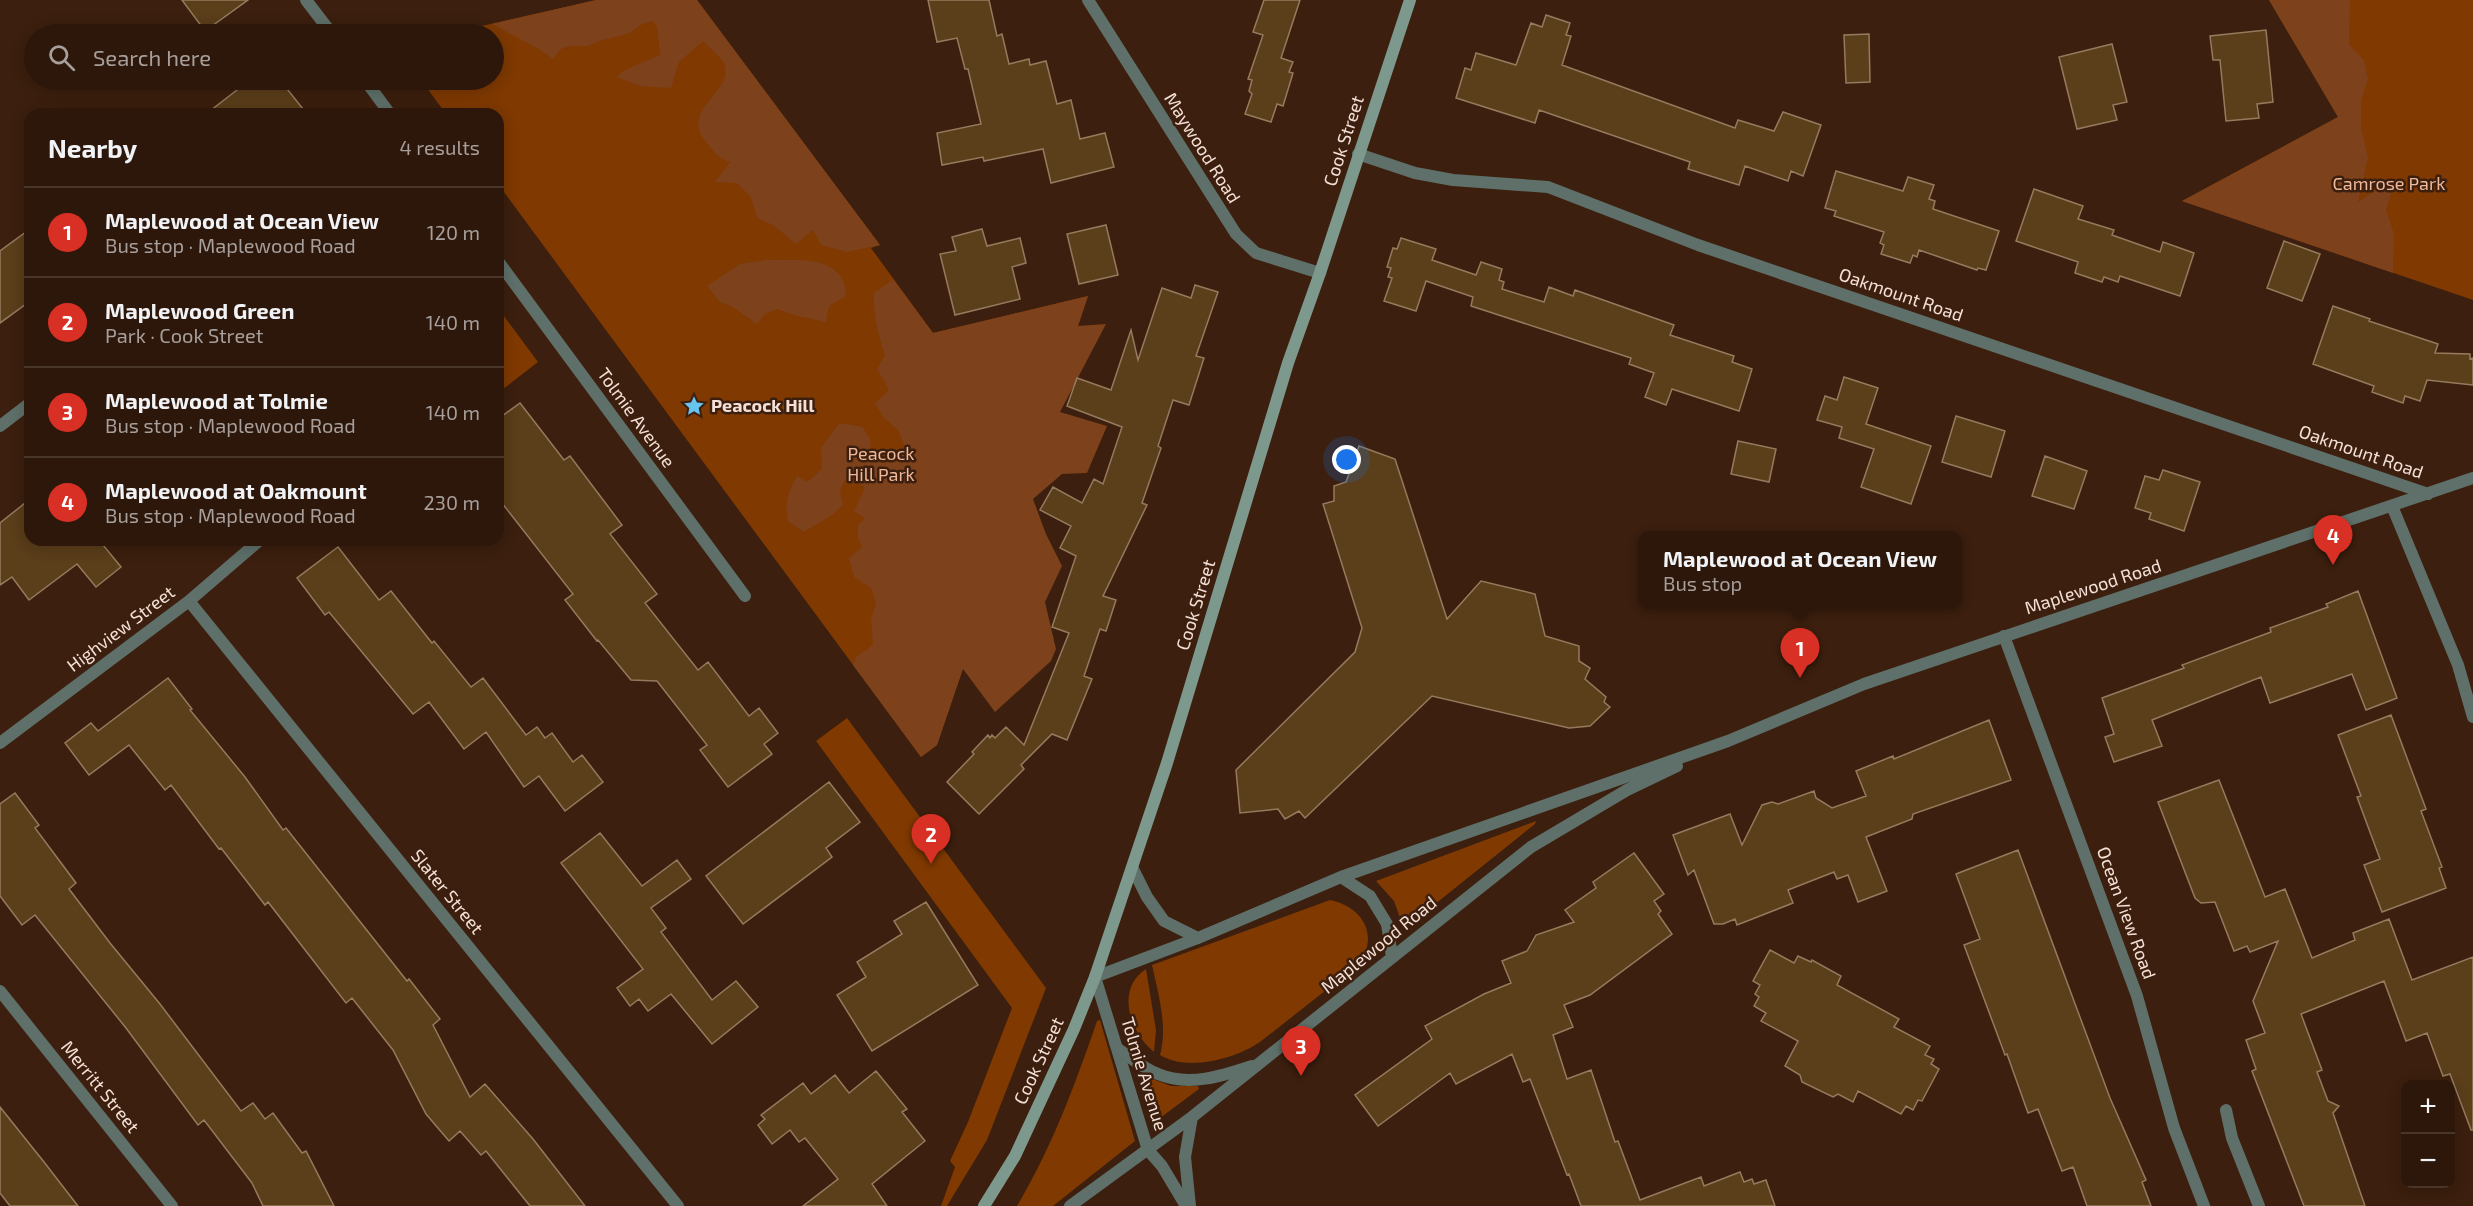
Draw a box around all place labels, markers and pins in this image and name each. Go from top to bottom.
place icon: Peacock Hill [682,394,706,418]
place label: Peacock Hill [711,394,814,416]
pin: 4 [2314,516,2352,565]
pin: 1 [1780,628,1820,678]
pin: 2 [912,814,950,864]
pin: 3 [1282,1026,1320,1076]

